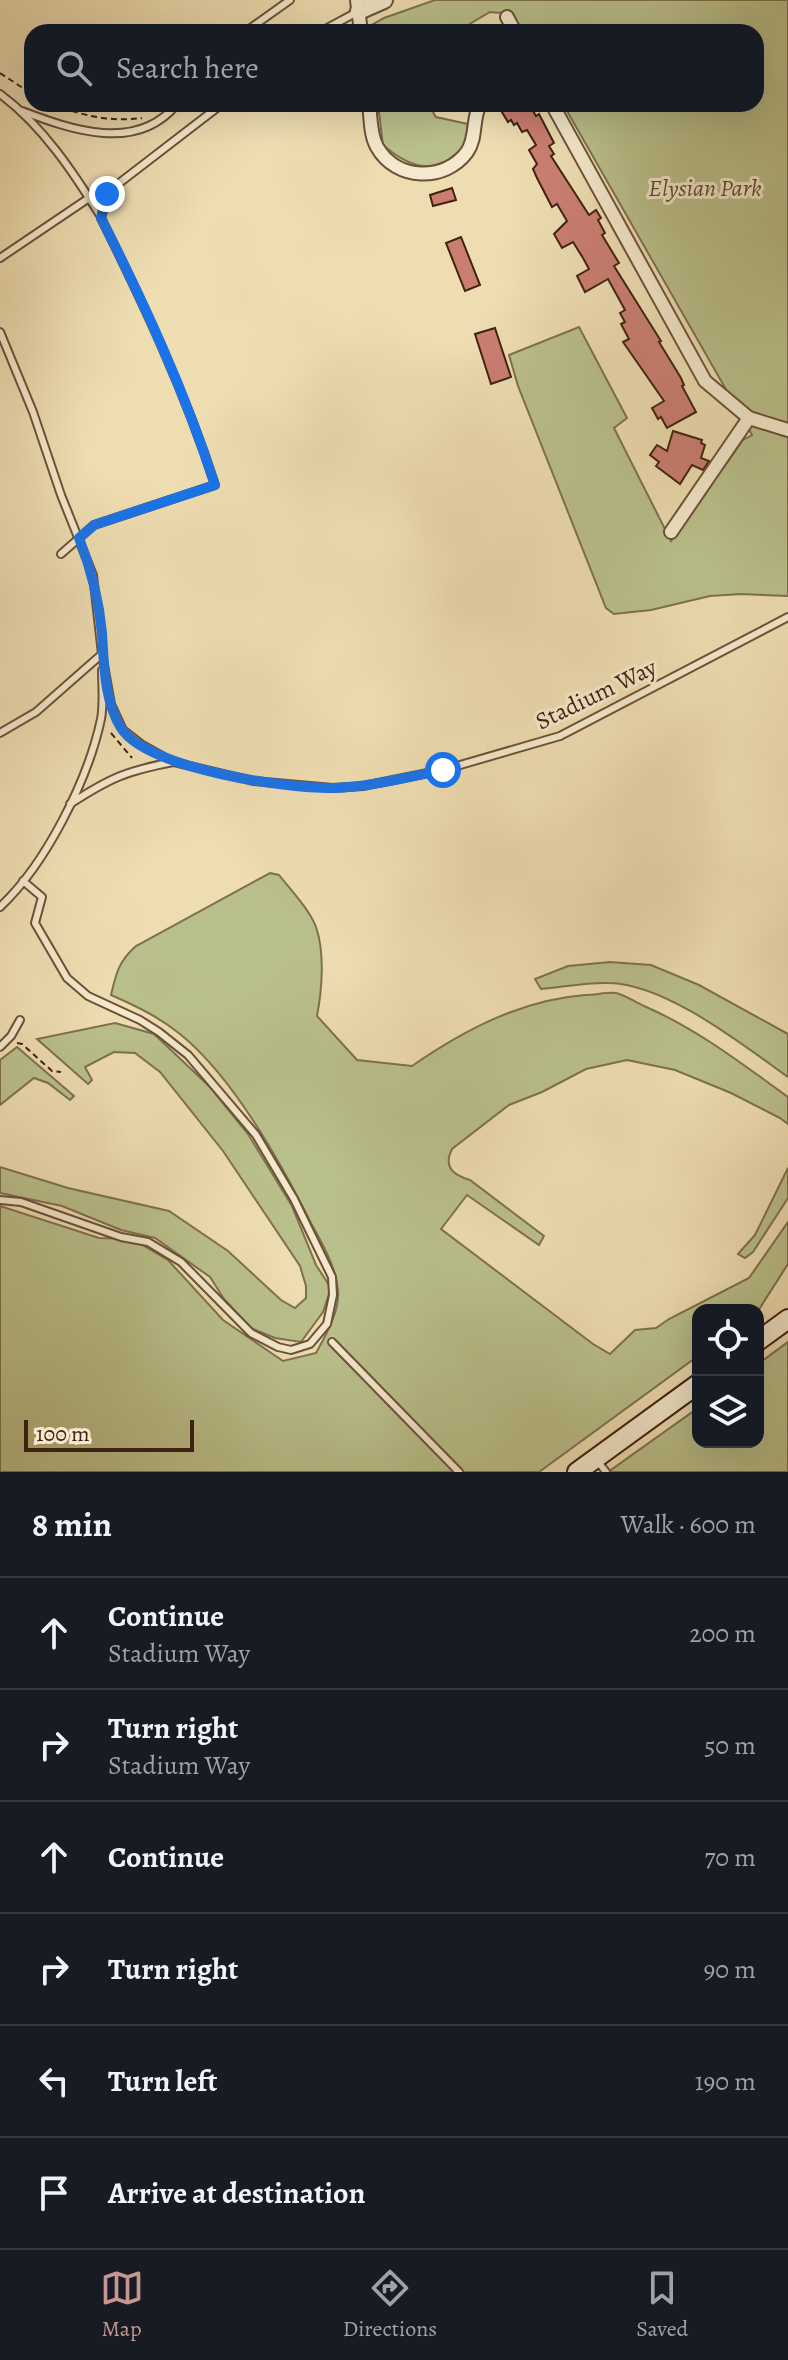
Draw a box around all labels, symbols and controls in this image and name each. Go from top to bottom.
search box [24,24,764,112]
icon: search [52,46,96,90]
text: Search here [116,48,259,88]
park label: Elysian Park [648,172,762,204]
route end [89,176,125,212]
street label: Stadium Way [530,651,662,737]
route start [425,752,461,788]
map controls [692,1304,764,1448]
button: locate [692,1304,764,1376]
button: layers [692,1376,764,1448]
scale bar [24,1416,194,1452]
text: 100 m [36,1419,90,1449]
text: 8 min [32,1501,112,1548]
text: Walk · 600 m [621,1507,756,1542]
text: Continue [108,1596,224,1636]
icon: ahead [32,1611,76,1655]
text: 200 m [689,1616,756,1651]
text: Stadium Way [108,1636,250,1671]
text: Turn right [108,1708,238,1748]
icon: right [32,1723,76,1767]
text: 50 m [704,1728,756,1763]
text: Stadium Way [108,1748,250,1783]
icon: ahead [32,1835,76,1879]
text: Continue [108,1837,224,1877]
text: 70 m [704,1840,756,1875]
icon: right [32,1947,76,1991]
text: Turn right [108,1949,238,1989]
text: 90 m [704,1952,756,1987]
icon: left [32,2059,76,2103]
text: Turn left [108,2061,217,2101]
text: 190 m [695,2064,756,2099]
icon: arrive [32,2171,76,2215]
text: Arrive at destination [108,2173,365,2213]
tab: Map [100,2266,144,2344]
tab: Directions [343,2266,437,2344]
tab: Saved [636,2266,688,2344]

